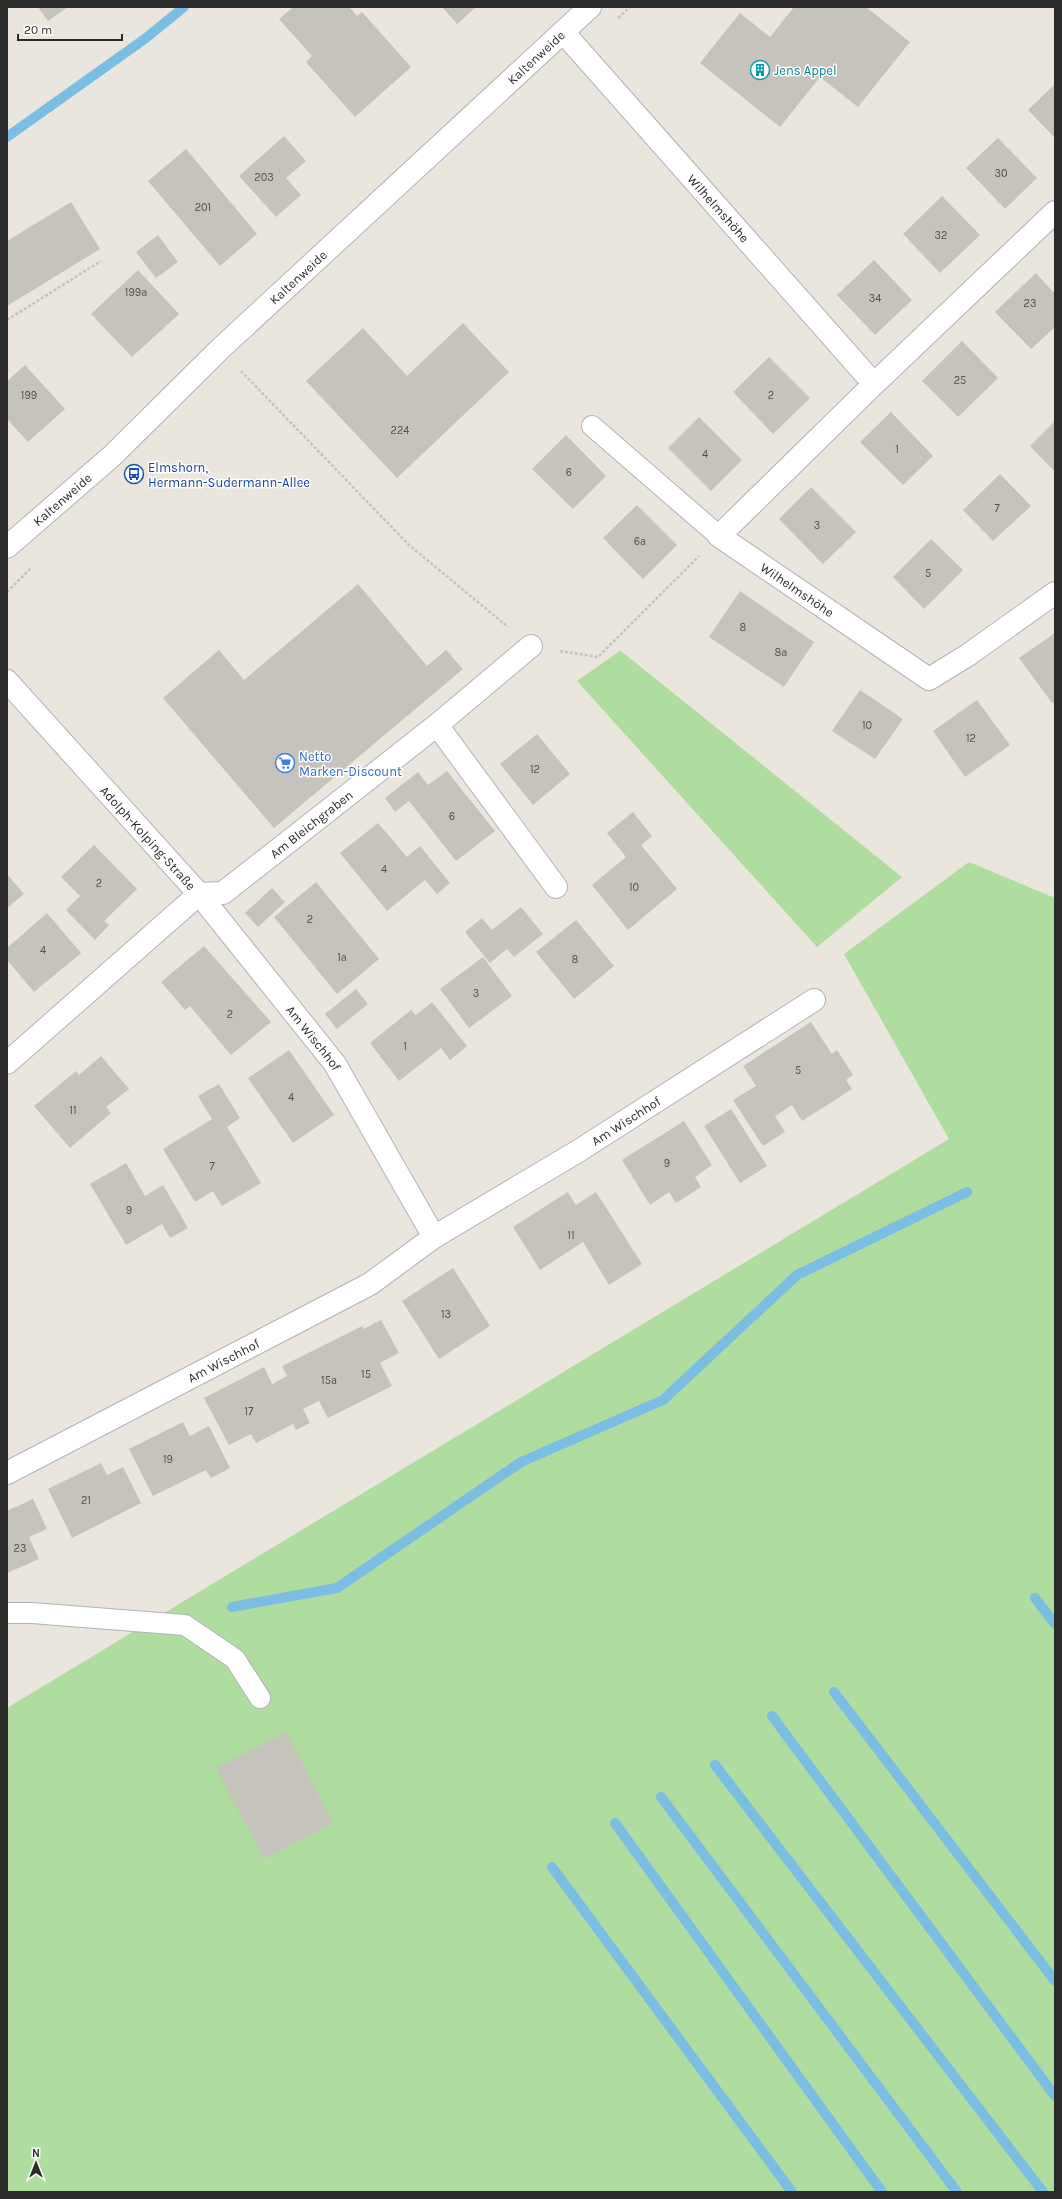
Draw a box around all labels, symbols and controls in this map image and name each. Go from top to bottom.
scale bar [18,16,122,42]
text: 20 m [24,23,52,37]
street label: Kaltenweide [504,27,568,87]
building icon: Jens Appel [749,59,771,81]
place label: Jens Appel [774,63,837,78]
house number: 30 [994,167,1008,180]
house number: 203 [254,171,274,184]
street label: Wilhelmshöhe [685,171,753,245]
house number: 201 [195,201,211,214]
house number: 32 [935,229,947,242]
street label: Kaltenweide [266,247,330,307]
house number: 199a [125,286,147,299]
house number: 34 [869,292,881,305]
house number: 23 [1024,297,1036,310]
house number: 25 [954,374,966,387]
house number: 199 [21,389,37,402]
house number: 2 [768,389,774,402]
house number: 224 [391,424,409,437]
house number: 1 [895,443,899,456]
house number: 4 [702,448,708,461]
place label: Elmshorn, Hermann-Sudermann-Allee [148,460,310,490]
bus stop icon: Elmshorn, Hermann-Sudermann-Allee [123,463,145,485]
house number: 6 [566,466,572,479]
street label: Kaltenweide [30,470,95,529]
house number: 7 [994,502,1000,515]
house number: 3 [814,519,820,532]
house number: 6a [634,535,646,548]
street label: Wilhelmshöhe [758,559,837,620]
house number: 5 [925,567,931,580]
house number: 8 [740,621,747,634]
house number: 8a [775,646,787,659]
house number: 10 [862,719,872,732]
house number: 12 [966,732,976,745]
place label: Netto Marken-Discount [299,749,402,779]
supermarket icon: Netto Marken-Discount [274,752,296,774]
house number: 12 [530,763,540,776]
street label: Adolph-Kolping-Straße [97,783,199,893]
street label: Am Bleichgraben [267,787,355,861]
house number: 6 [449,810,455,823]
house number: 4 [381,863,387,876]
house number: 2 [96,877,102,890]
house number: 10 [629,881,639,894]
house number: 2 [307,913,313,926]
house number: 4 [40,944,46,957]
house number: 1a [337,951,347,964]
house number: 8 [572,953,579,966]
house number: 3 [473,987,479,1000]
street label: Am Wischhof [283,1002,345,1073]
house number: 2 [227,1008,233,1021]
house number: 1 [403,1040,407,1053]
house number: 5 [795,1064,801,1077]
house number: 4 [288,1091,294,1104]
street label: Am Wischhof [588,1093,664,1148]
house number: 11 [69,1104,77,1117]
house number: 9 [664,1157,670,1170]
house number: 7 [209,1160,215,1173]
house number: 9 [126,1204,132,1217]
house number: 11 [567,1229,575,1242]
house number: 13 [441,1308,451,1321]
street label: Am Wischhof [185,1335,262,1385]
house number: 15 [361,1368,371,1381]
house number: 15a [321,1374,337,1387]
house number: 17 [245,1405,253,1418]
house number: 19 [163,1453,173,1466]
house number: 21 [81,1494,91,1507]
house number: 23 [14,1542,26,1555]
north arrow [16,2143,56,2183]
text: N [32,2147,40,2160]

